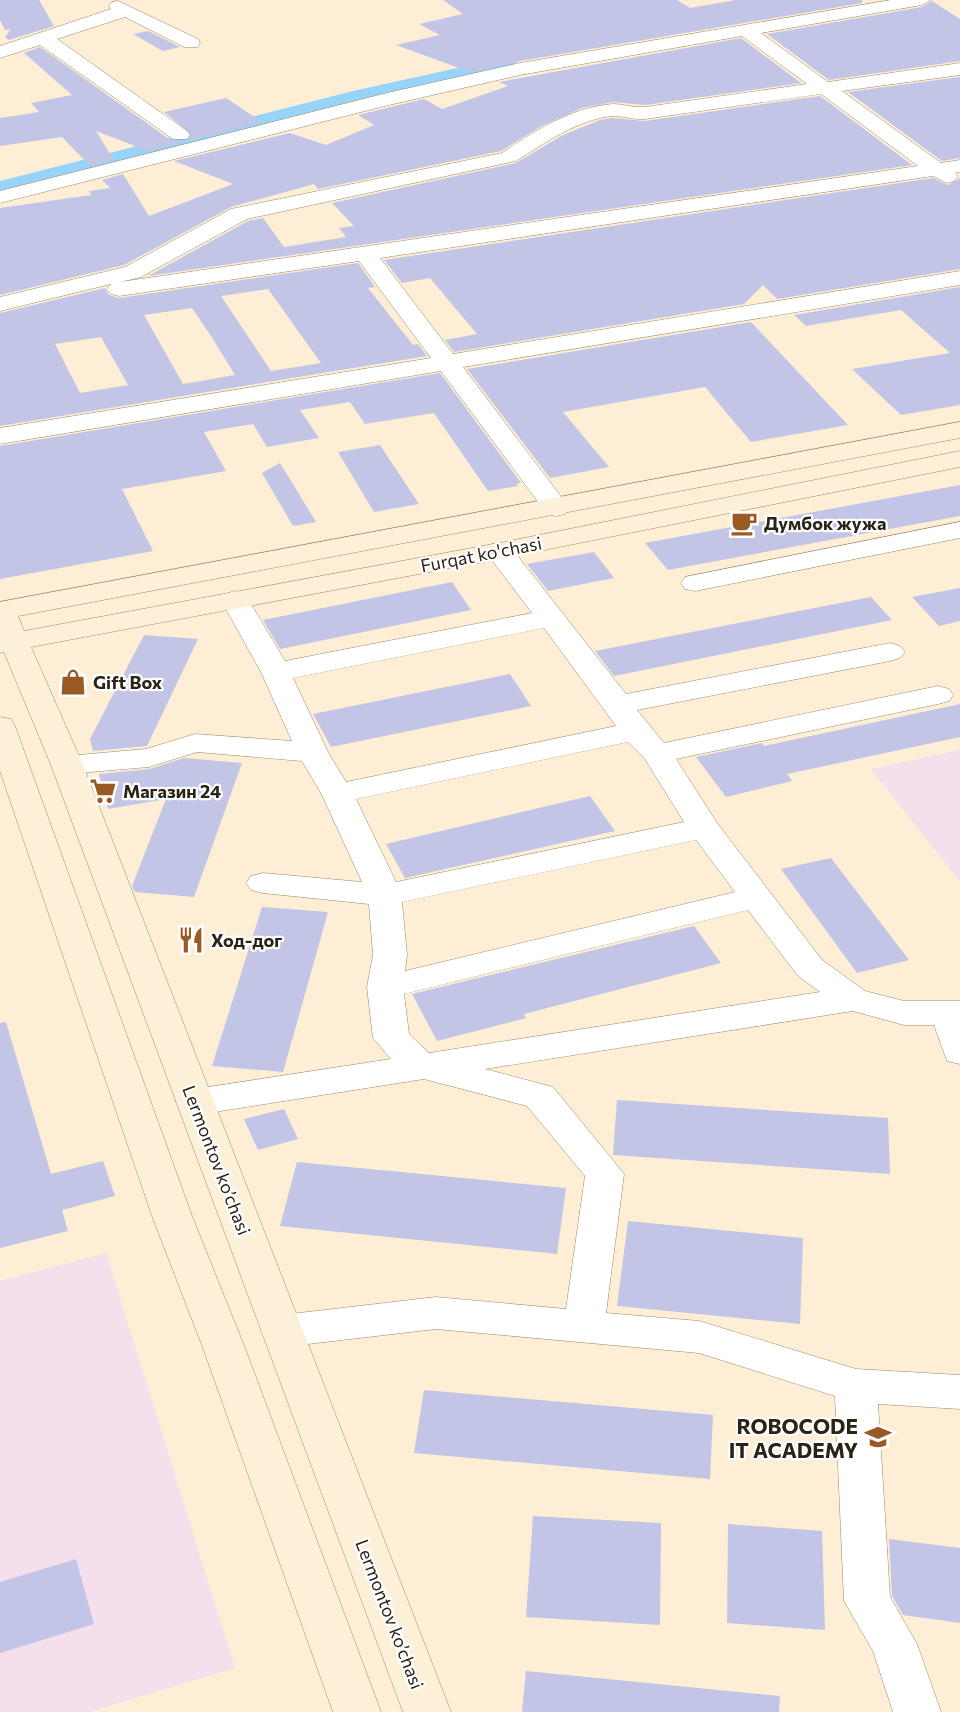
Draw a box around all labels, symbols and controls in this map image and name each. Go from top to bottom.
cafe icon: Думбок жужа [729,508,759,538]
place label: Думбок жужа [764,512,886,534]
street label: Furqat ko'chasi [419,531,543,577]
shop icon: Gift Box [58,667,88,697]
place label: Gift Box [93,671,162,693]
supermarket icon: Магазин 24 [88,776,118,806]
place label: Магазин 24 [123,780,221,802]
restaurant icon: Ход-дог [176,925,206,955]
place label: Ход-дог [211,929,282,951]
street label: Lermontov ko’chasi [178,1082,256,1238]
place label: ROBOCODE IT ACADEMY [729,1413,858,1462]
school or university icon: ROBOCODE IT ACADEMY [863,1422,893,1452]
street label: Lermontov ko’chasi [351,1536,429,1692]

